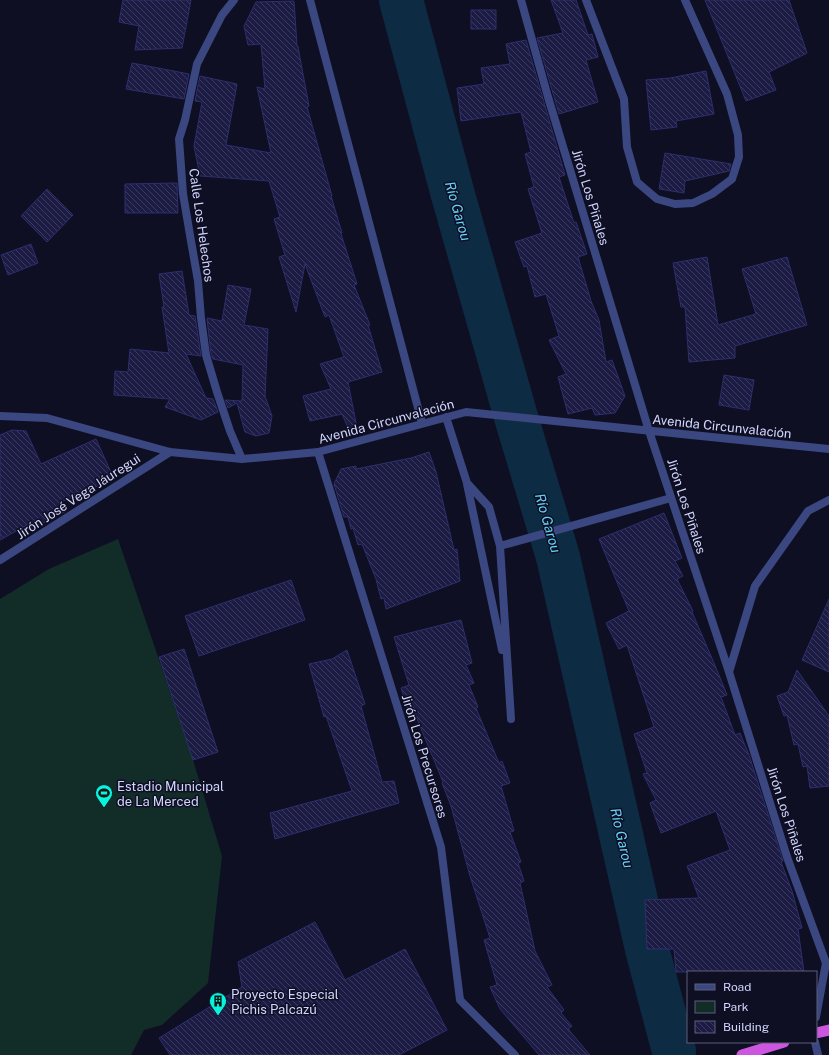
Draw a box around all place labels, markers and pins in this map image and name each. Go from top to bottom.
place label: Estadio Municipal de La Merced [117,779,224,809]
sports icon: Estadio Municipal de La Merced [94,783,114,808]
place label: Proyecto Especial Pichis Palcazú [231,987,339,1017]
building icon: Proyecto Especial Pichis Palcazú [208,991,228,1016]

